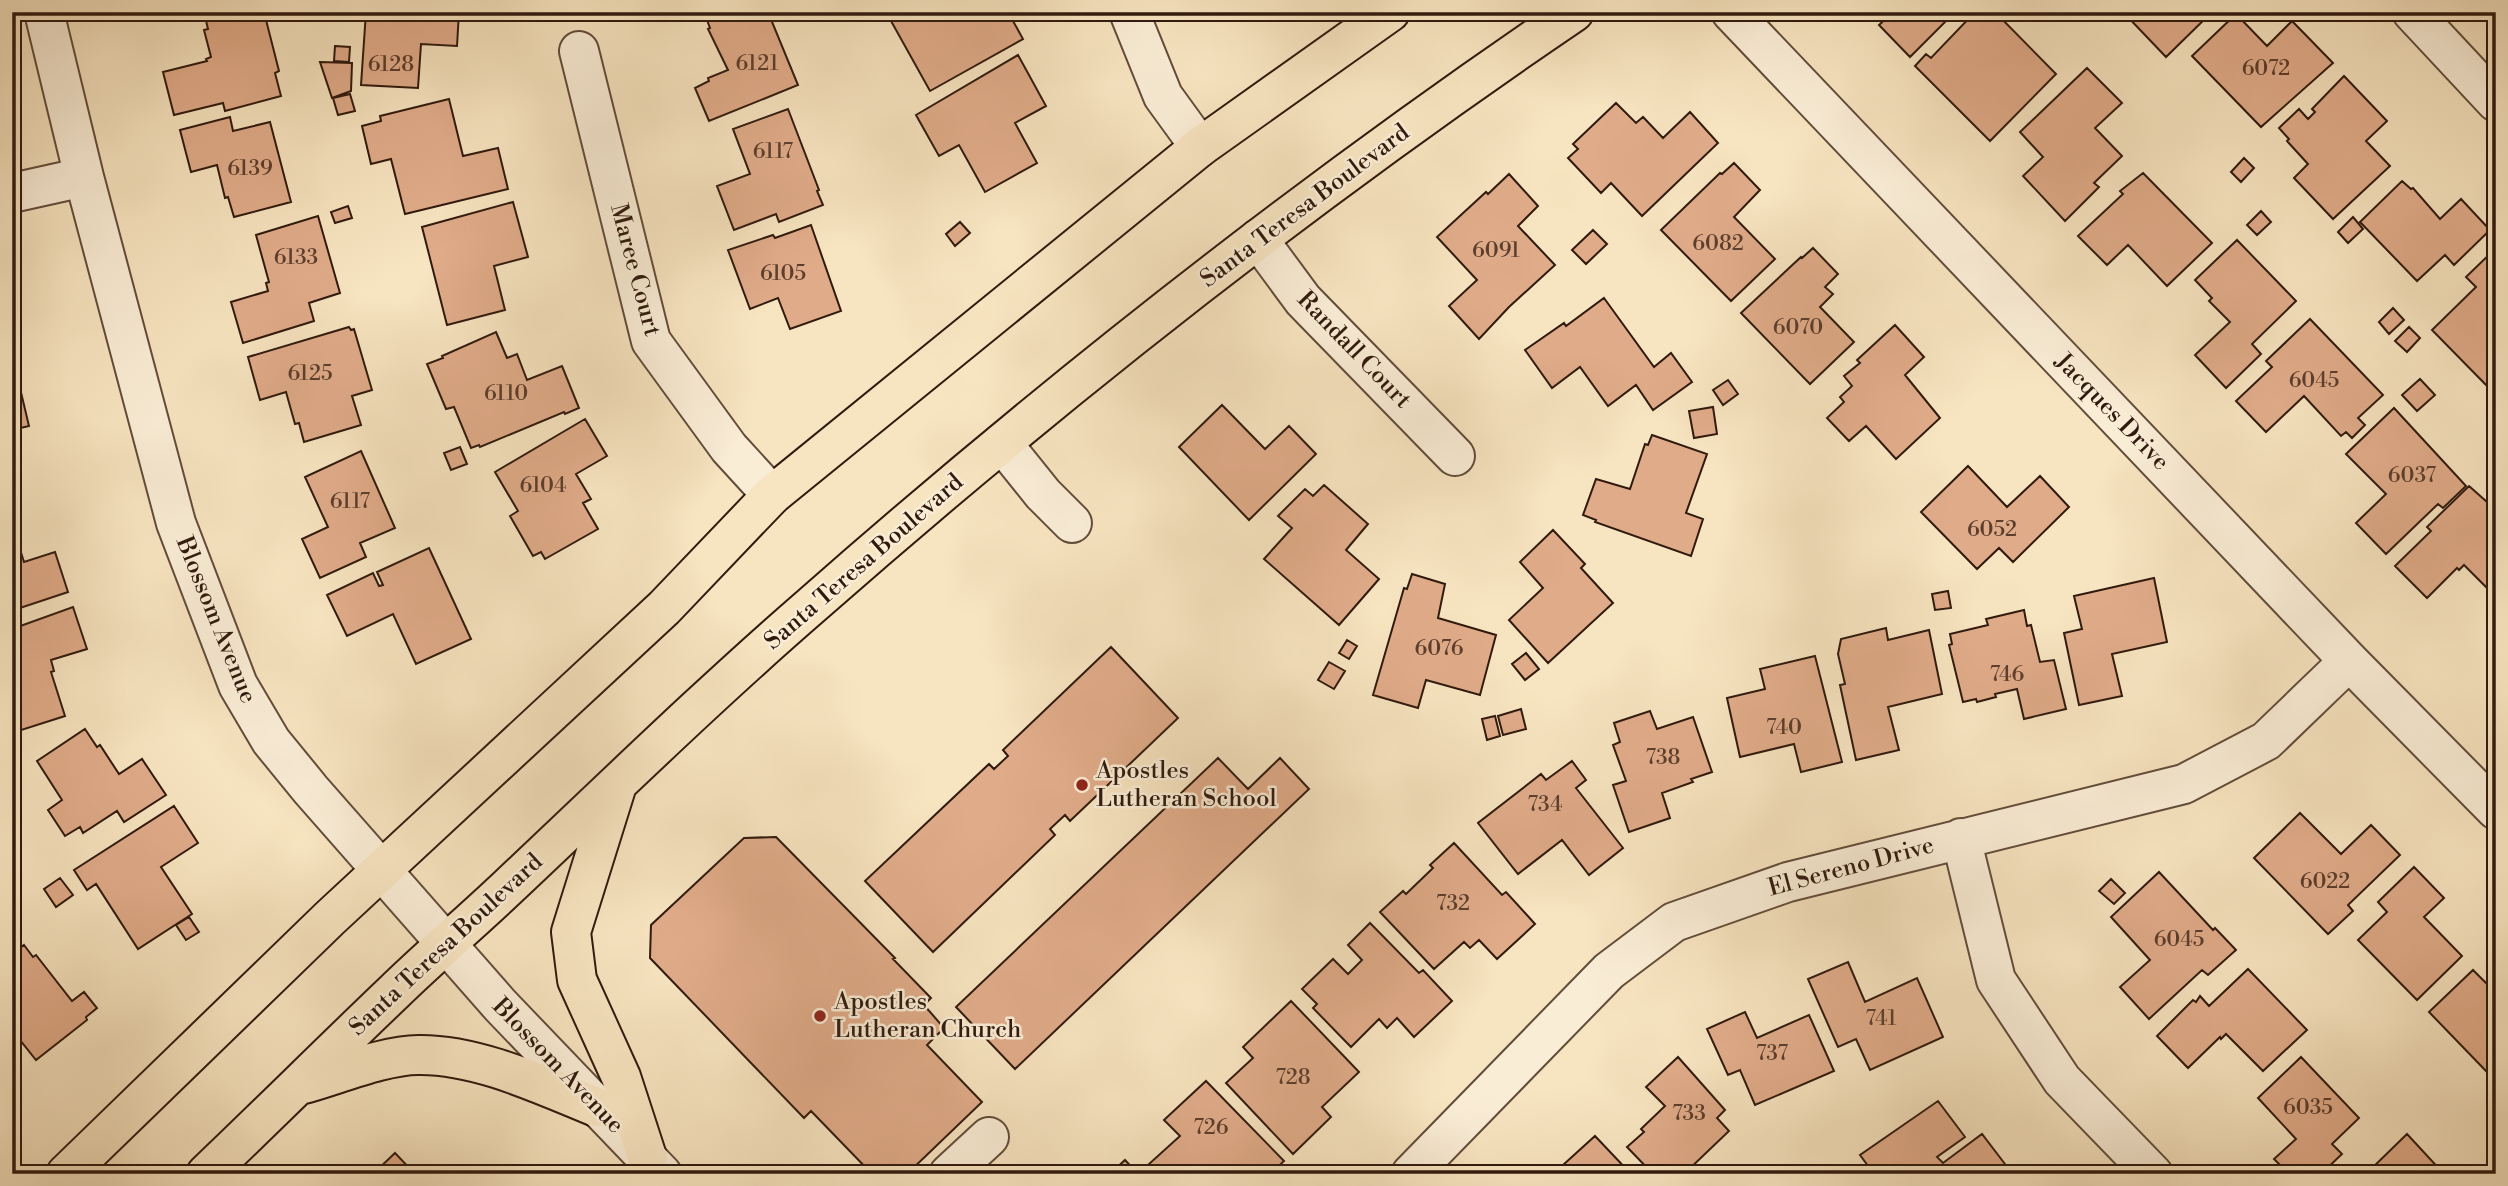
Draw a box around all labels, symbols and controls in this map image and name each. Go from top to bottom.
house number: 6121 [736,51,778,77]
house number: 6128 [368,52,414,78]
house number: 6072 [2242,56,2290,82]
street label: Santa Teresa Boulevard [1195,117,1416,294]
house number: 6117 [753,139,794,165]
house number: 6139 [227,156,273,182]
street label: Maree Court [603,200,667,340]
house number: 6082 [1692,231,1744,257]
house number: 6091 [1472,238,1520,264]
house number: 6133 [274,245,318,271]
house number: 6105 [760,261,806,287]
street label: Randall Court [1291,285,1418,415]
house number: 6070 [1773,315,1823,341]
street label: Jacques Drive [2048,346,2175,477]
house number: 6125 [287,361,333,387]
house number: 6045 [2289,368,2339,394]
house number: 6110 [484,381,528,407]
house number: 6037 [2388,463,2437,489]
street label: Santa Teresa Boulevard [758,467,970,657]
house number: 6104 [520,473,566,499]
house number: 6117 [330,489,371,515]
house number: 6052 [1967,517,2017,543]
street label: Blossom Avenue [169,531,263,708]
house number: 6076 [1414,636,1464,662]
house number: 746 [1990,662,2025,688]
house number: 740 [1766,715,1802,741]
house number: 738 [1646,745,1680,771]
place label: Apostles Lutheran School [1095,756,1277,814]
marker: Apostles Lutheran School [1074,777,1090,793]
house number: 734 [1528,792,1562,818]
street label: El Sereno Drive [1765,830,1937,904]
street label: Santa Teresa Boulevard [343,847,549,1043]
house number: 6022 [2300,869,2350,895]
house number: 732 [1436,891,1470,917]
house number: 6045 [2154,927,2204,953]
place label: Apostles Lutheran Church [833,987,1021,1045]
street label: Blossom Avenue [485,991,630,1140]
house number: 741 [1866,1006,1896,1032]
marker: Apostles Lutheran Church [812,1008,828,1024]
house number: 737 [1756,1041,1789,1067]
house number: 728 [1275,1065,1311,1091]
house number: 6035 [2283,1095,2333,1121]
house number: 733 [1672,1101,1706,1127]
house number: 726 [1193,1115,1229,1141]

